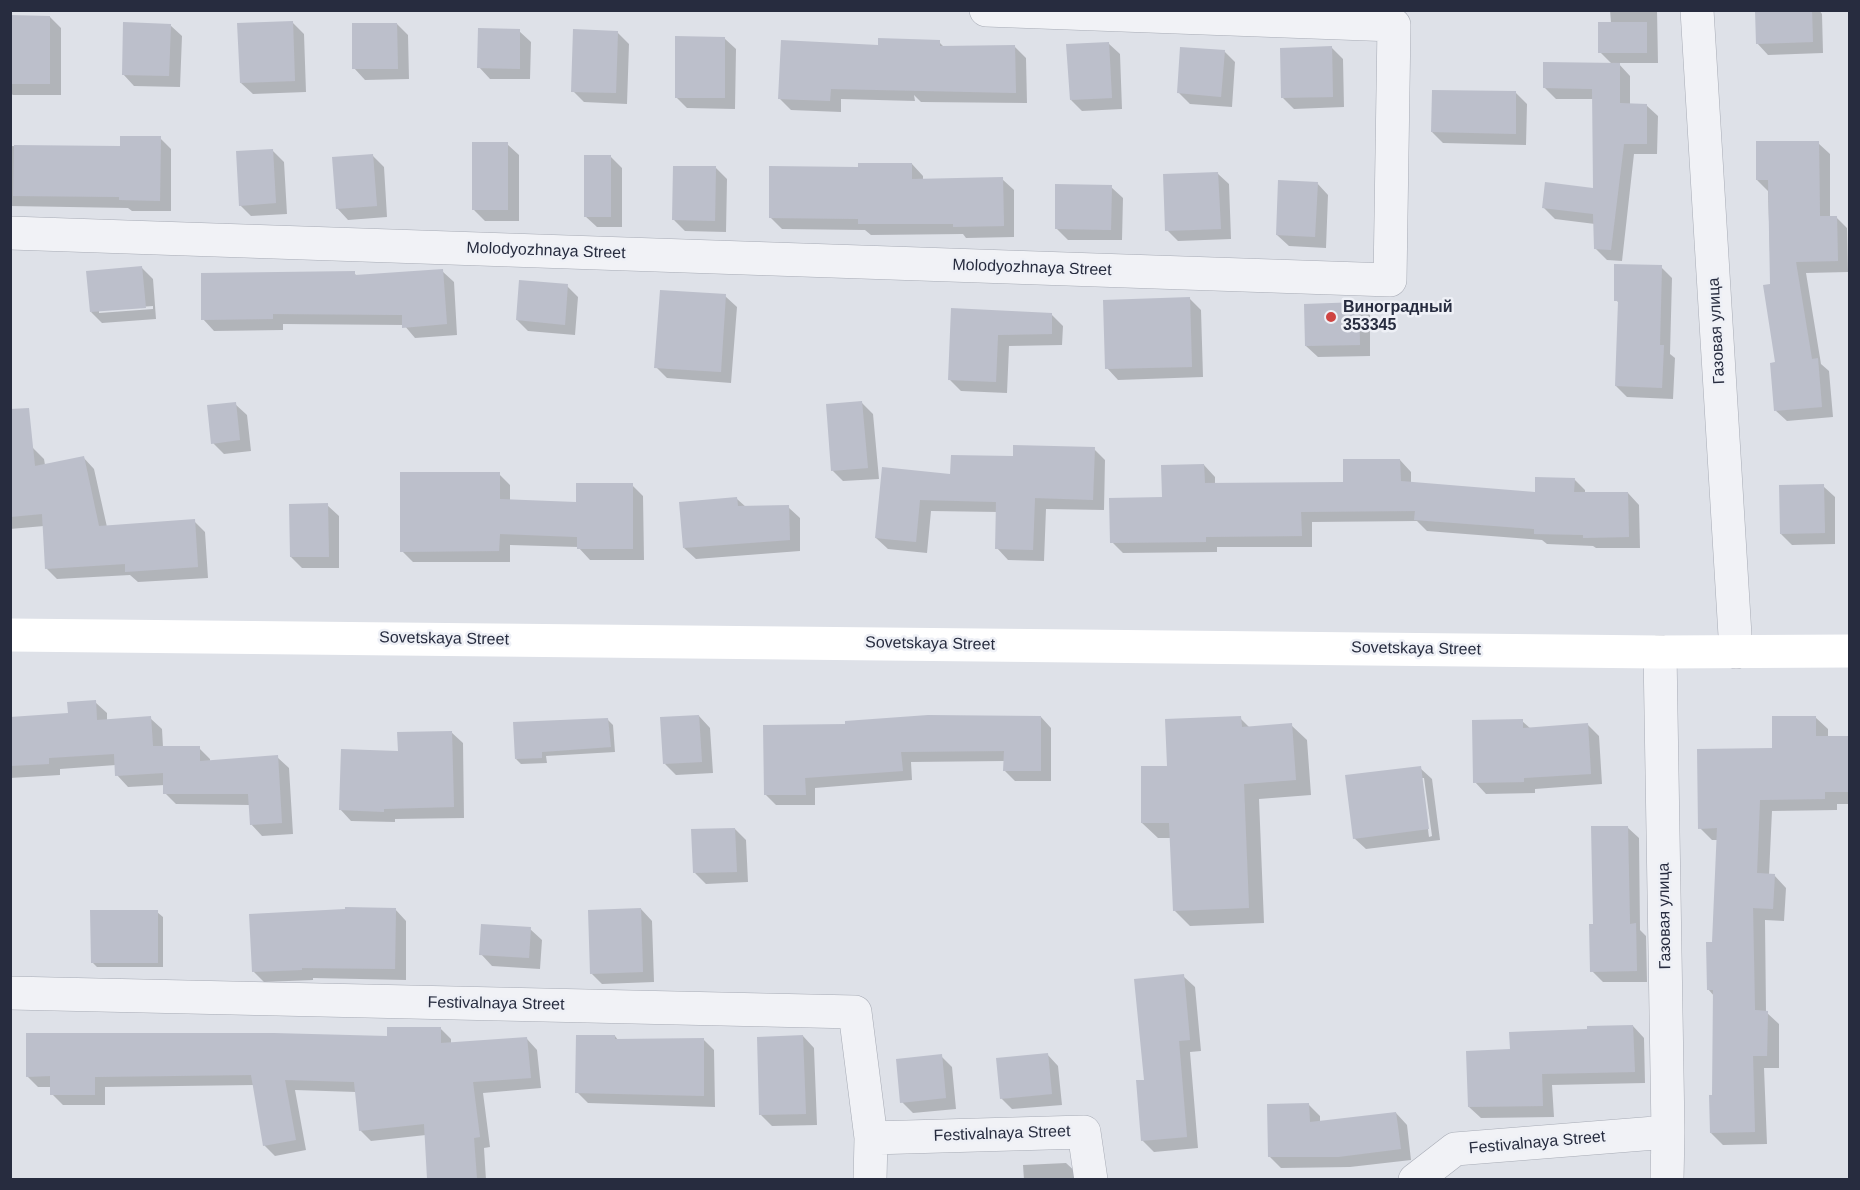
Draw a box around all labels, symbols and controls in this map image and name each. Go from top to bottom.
street label: Molodyozhnaya Street [466,239,626,263]
street label: Molodyozhnaya Street [952,256,1112,280]
street label: Газовая улица [1705,277,1729,385]
place label: Виноградный 353345 [1343,298,1452,336]
marker: Виноградный 353345 [1324,310,1338,324]
street label: Sovetskaya Street [379,628,509,650]
street label: Sovetskaya Street [865,633,995,655]
street label: Sovetskaya Street [1351,638,1481,660]
street label: Газовая улица [1654,862,1676,970]
street label: Festivalnaya Street [427,993,565,1015]
street label: Festivalnaya Street [933,1122,1071,1146]
street label: Festivalnaya Street [1468,1127,1606,1159]

